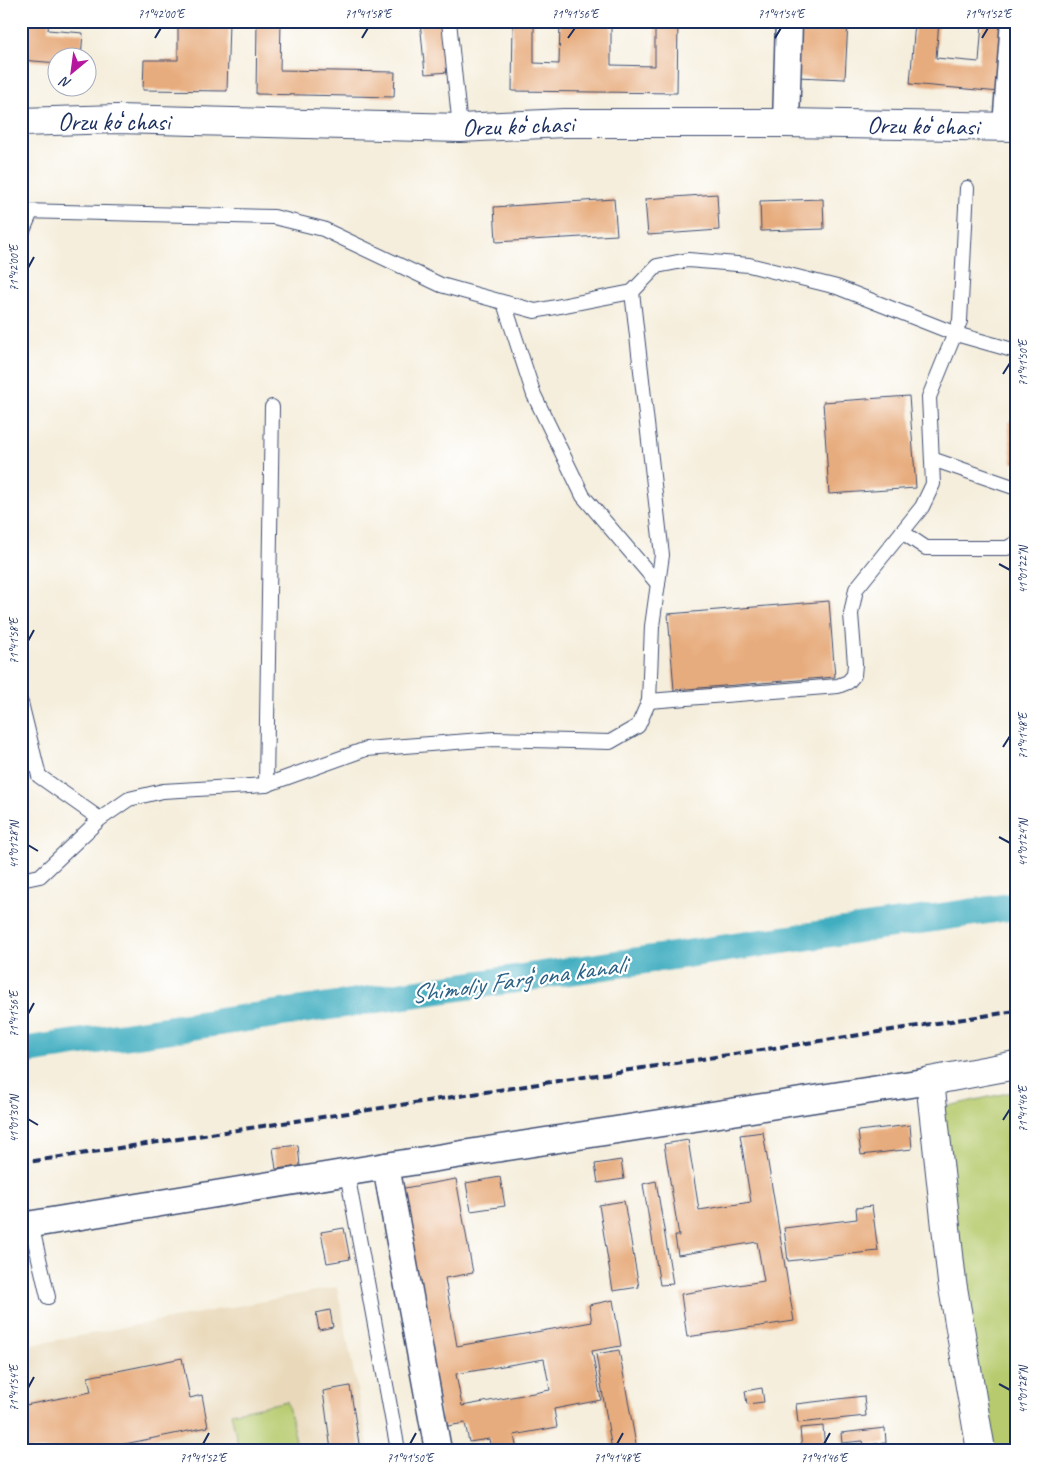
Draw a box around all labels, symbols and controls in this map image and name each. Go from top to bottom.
text: 71°42'00"E [138,6,186,22]
text: 71°41'58"E [345,6,393,22]
text: 71°41'56"E [552,6,600,22]
text: 71°41'54"E [758,6,806,22]
text: 71°41'52"E [965,6,1013,22]
north arrow [48,48,98,98]
text: N [56,72,74,92]
street label: Orzu koʻchasi [58,106,174,138]
street label: Orzu koʻchasi [461,108,578,144]
street label: Orzu koʻchasi [866,109,983,143]
text: 71°42'00"E [6,243,22,291]
text: 71°41'50"E [1015,338,1031,386]
text: 41°01'22"N [1015,545,1031,594]
text: 71°41'58"E [6,616,22,664]
text: 71°41'48"E [1015,711,1031,759]
text: 41°01'24"N [1015,818,1031,867]
text: 41°01'28"N [6,820,22,869]
water label: Shimoliy Fargʻona kanali [409,947,634,1011]
text: 71°41'56"E [6,989,22,1037]
text: 71°41'46"E [1015,1084,1031,1132]
text: 41°01'30"N [6,1094,22,1143]
text: 71°41'54"E [6,1363,22,1411]
text: 41°01'28"N [1015,1365,1031,1414]
text: 71°41'52"E [180,1450,228,1466]
text: 71°41'50"E [387,1450,435,1466]
text: 71°41'48"E [594,1450,642,1466]
text: 71°41'46"E [801,1450,849,1466]

